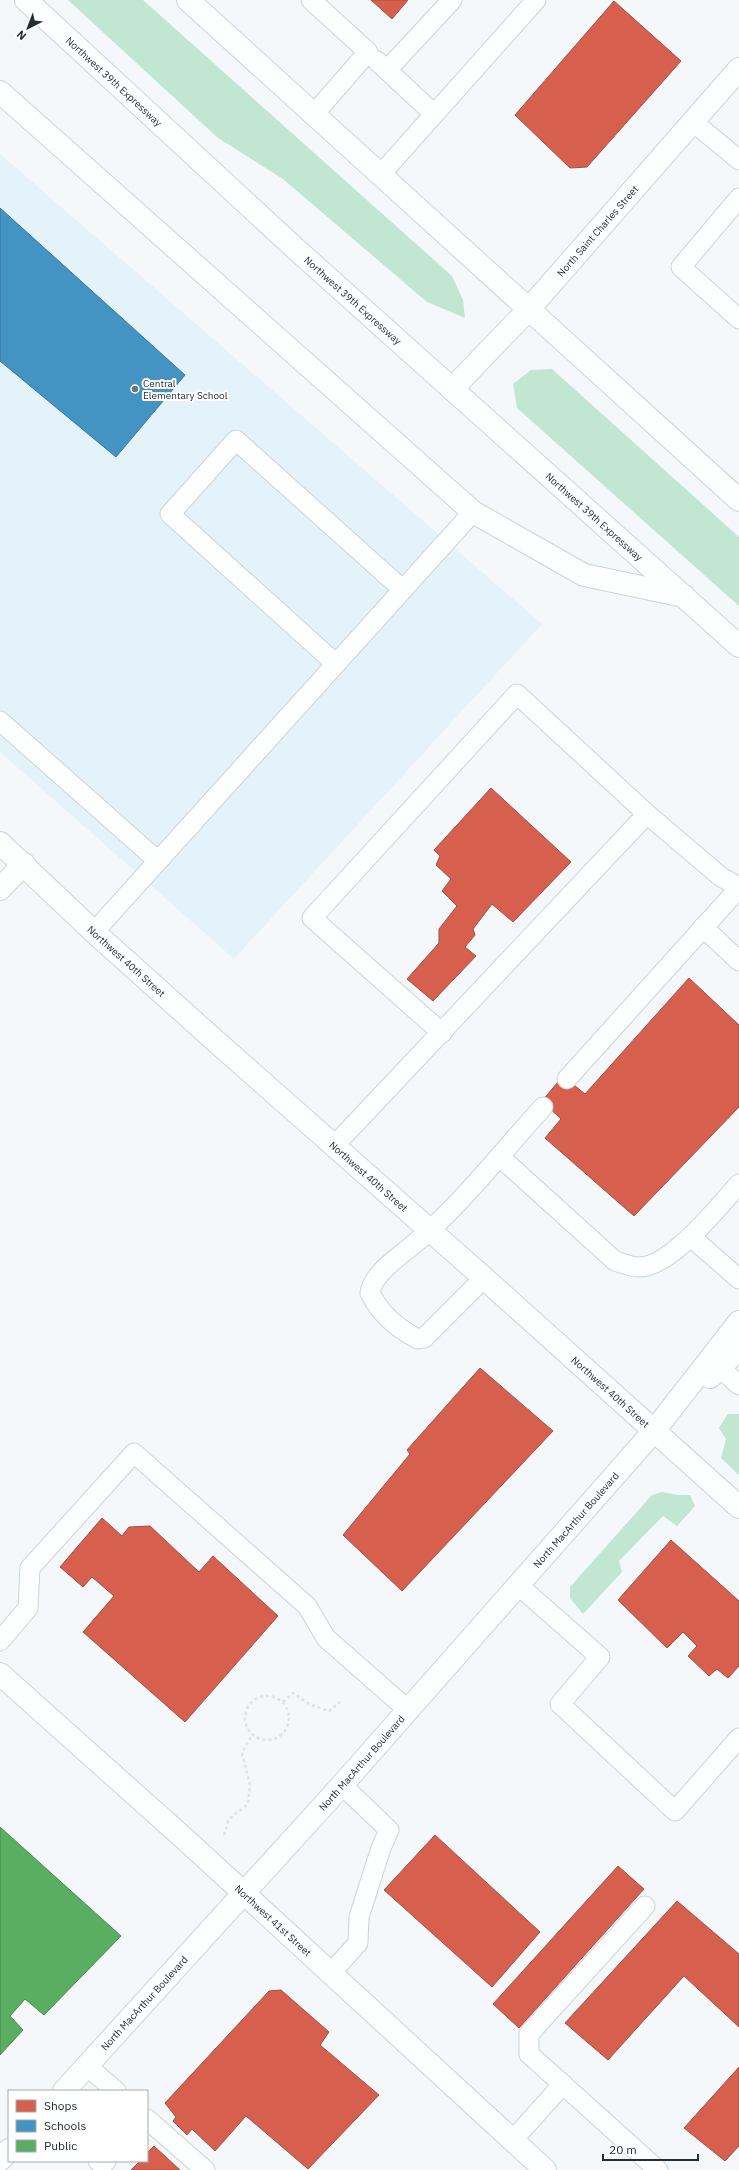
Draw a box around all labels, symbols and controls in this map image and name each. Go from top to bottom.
north arrow [8,8,48,48]
text: N [14,28,29,43]
street label: Northwest 39th Expressway [63,34,165,129]
street label: North Saint Charles Street [554,182,642,279]
street label: Northwest 39th Expressway [301,254,404,348]
place label: Central Elementary School [143,377,228,402]
marker: Central Elementary School [130,384,140,394]
street label: Northwest 39th Expressway [543,470,645,564]
street label: Northwest 40th Street [84,923,168,1000]
street label: Northwest 40th Street [326,1138,411,1215]
street label: Northwest 40th Street [569,1354,652,1431]
street label: North MacArthur Boulevard [531,1470,622,1571]
street label: North MacArthur Boulevard [316,1713,408,1813]
street label: Northwest 41st Street [232,1882,314,1960]
street label: North MacArthur Boulevard [98,1953,191,2053]
legend [8,2090,148,2162]
text: Shops [44,2098,77,2113]
text: Schools [44,2118,87,2133]
scale bar [603,2136,698,2162]
text: Public [44,2138,77,2153]
text: 20 m [609,2142,637,2157]

